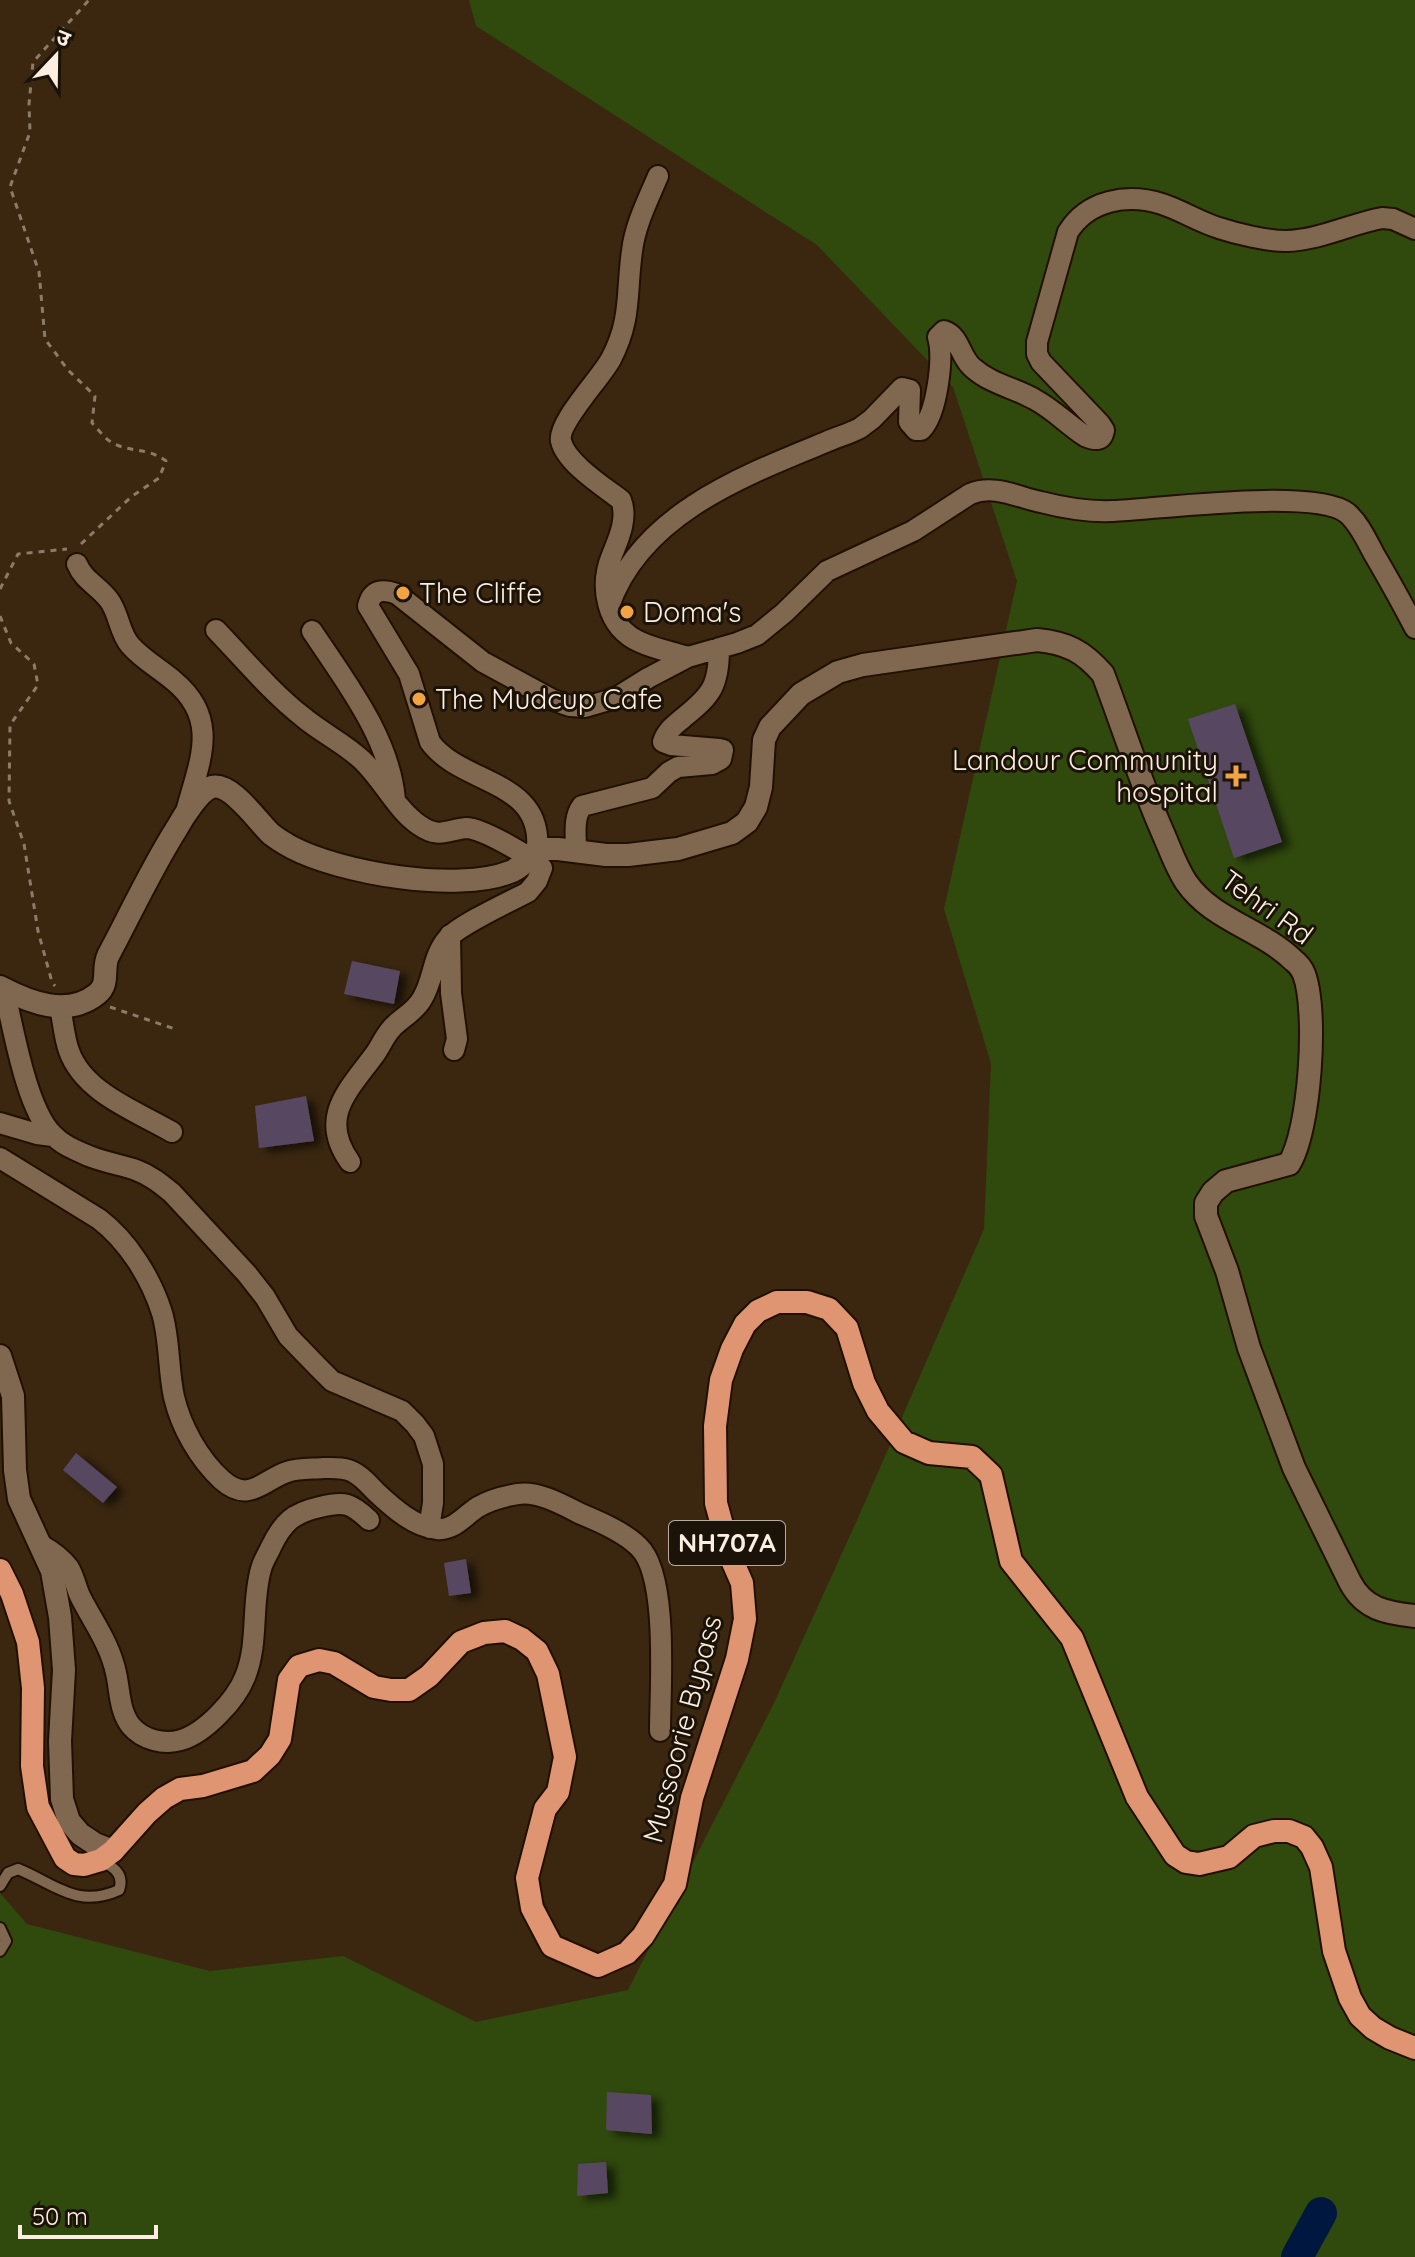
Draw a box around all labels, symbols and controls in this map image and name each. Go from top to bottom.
north arrow [16,16,96,96]
text: उ [52,22,76,53]
place label: The Cliffe [419,575,542,610]
marker: The Cliffe [394,584,412,602]
place label: Doma's [643,594,741,629]
marker: Doma's [618,603,636,621]
place label: The Mudcup Cafe [435,681,663,716]
marker: The Mudcup Cafe [410,690,428,708]
place label: Landour Community hospital [952,742,1218,809]
marker: Landour Community hospital [1225,765,1247,787]
street label: Tehri Rd [1214,861,1320,952]
road number: NH707A [669,1521,785,1565]
street label: Mussoorie Bypass [634,1611,729,1846]
scale bar [20,2189,156,2239]
text: 50 m [32,2201,88,2231]

